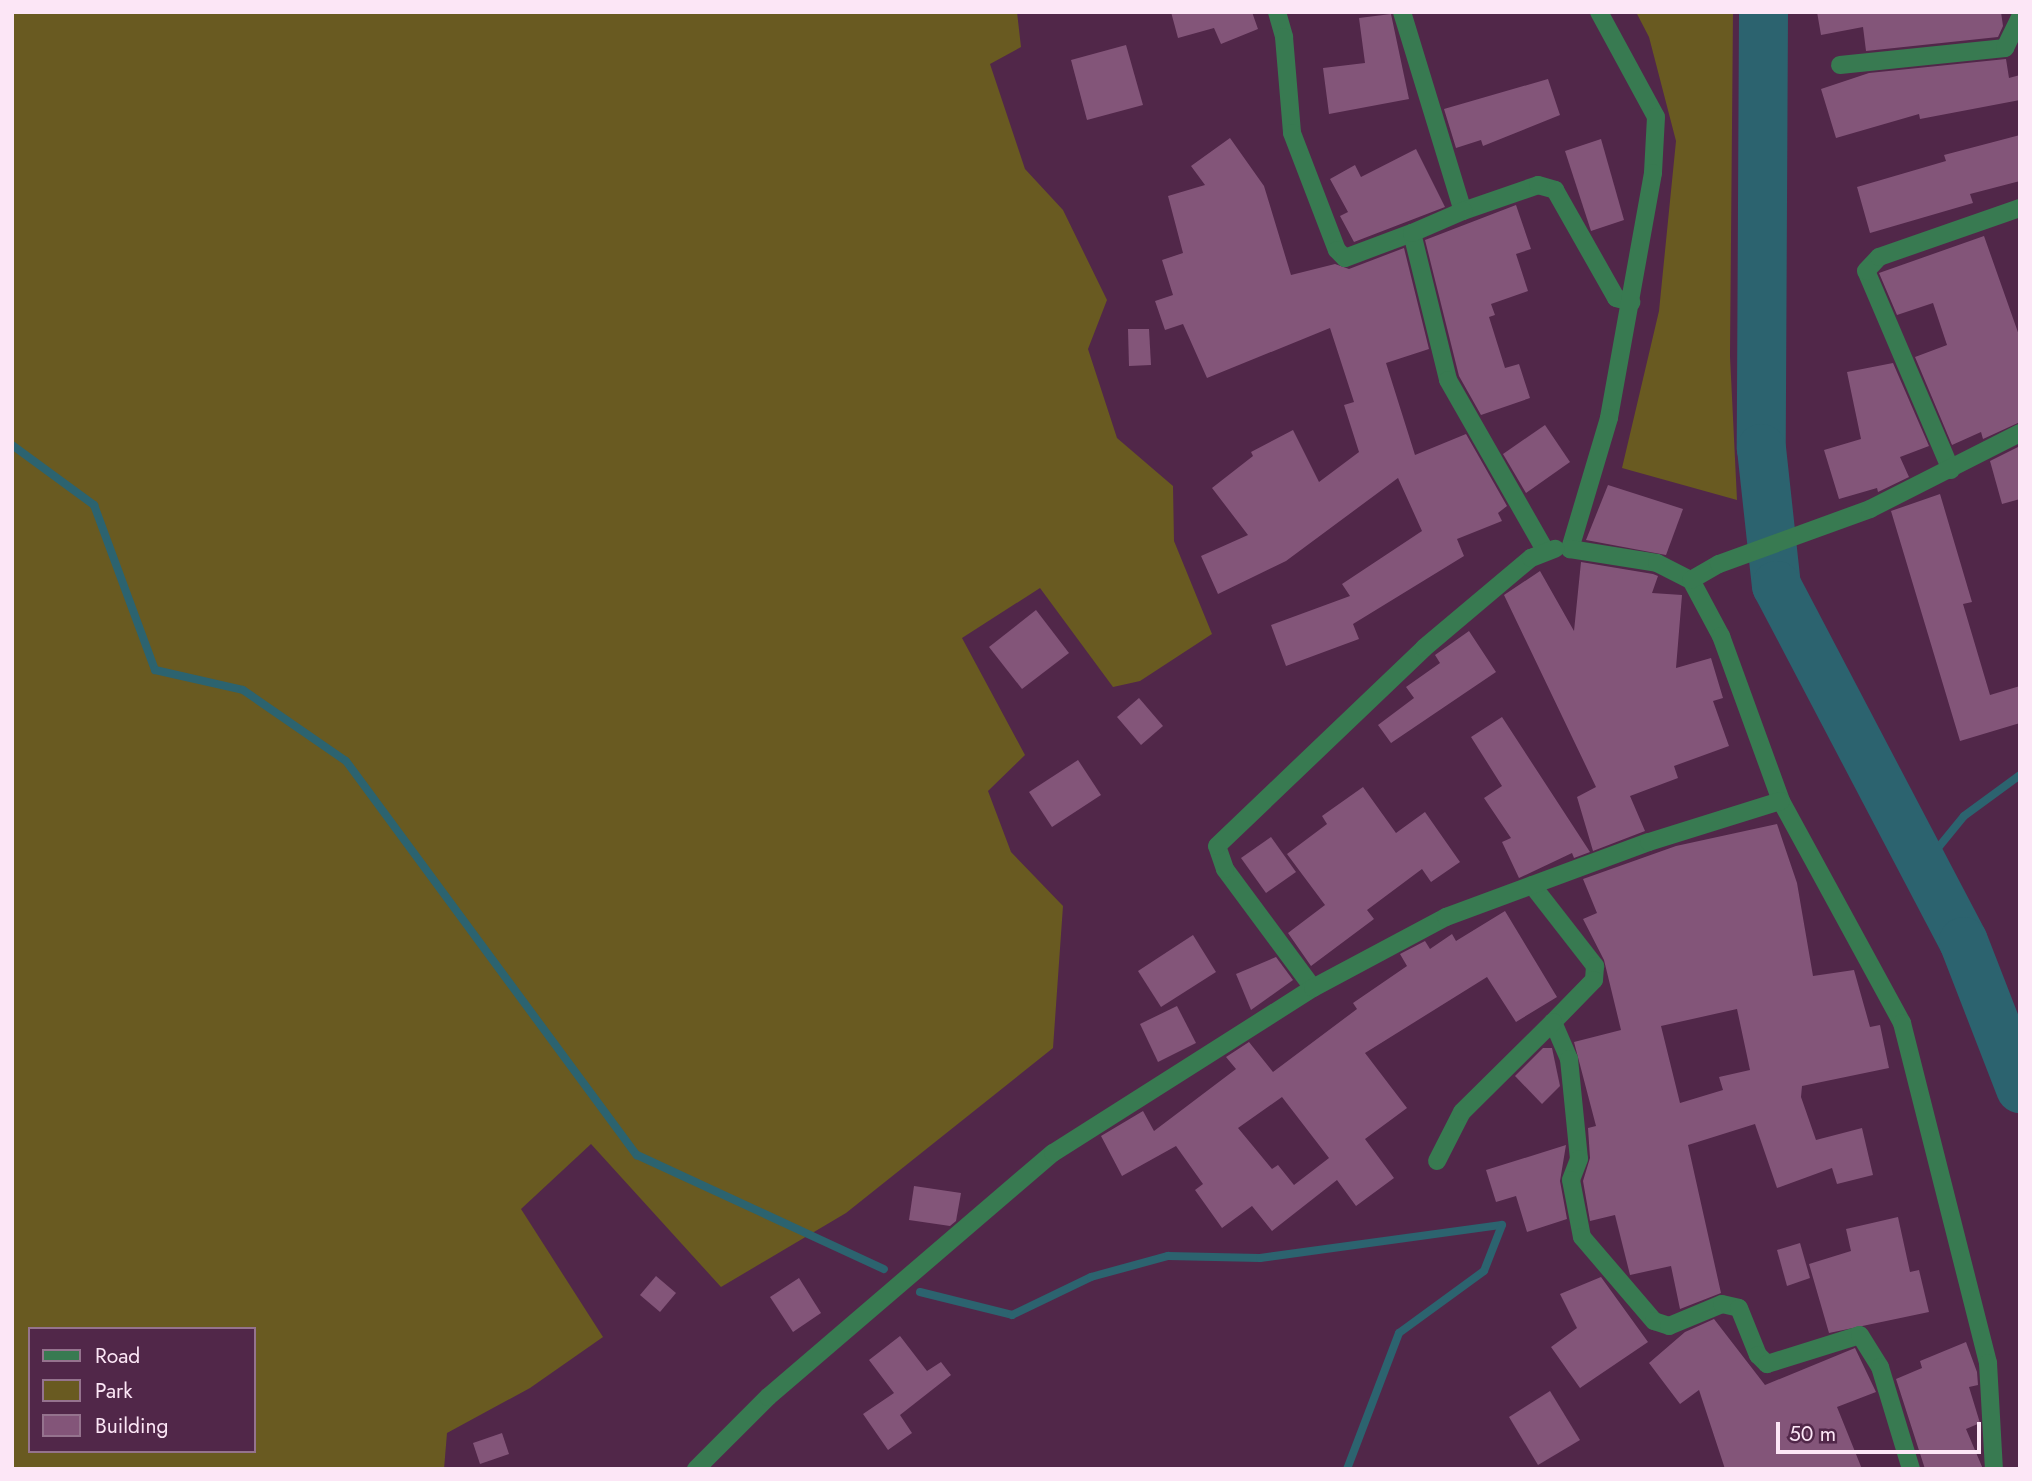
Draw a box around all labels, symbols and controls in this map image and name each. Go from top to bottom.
legend [28,1327,256,1453]
text: Road [95,1341,140,1371]
text: Park [95,1376,132,1406]
scale bar [1780,1408,1985,1452]
text: Building [95,1411,168,1441]
text: 50 m [1789,1419,1836,1449]

